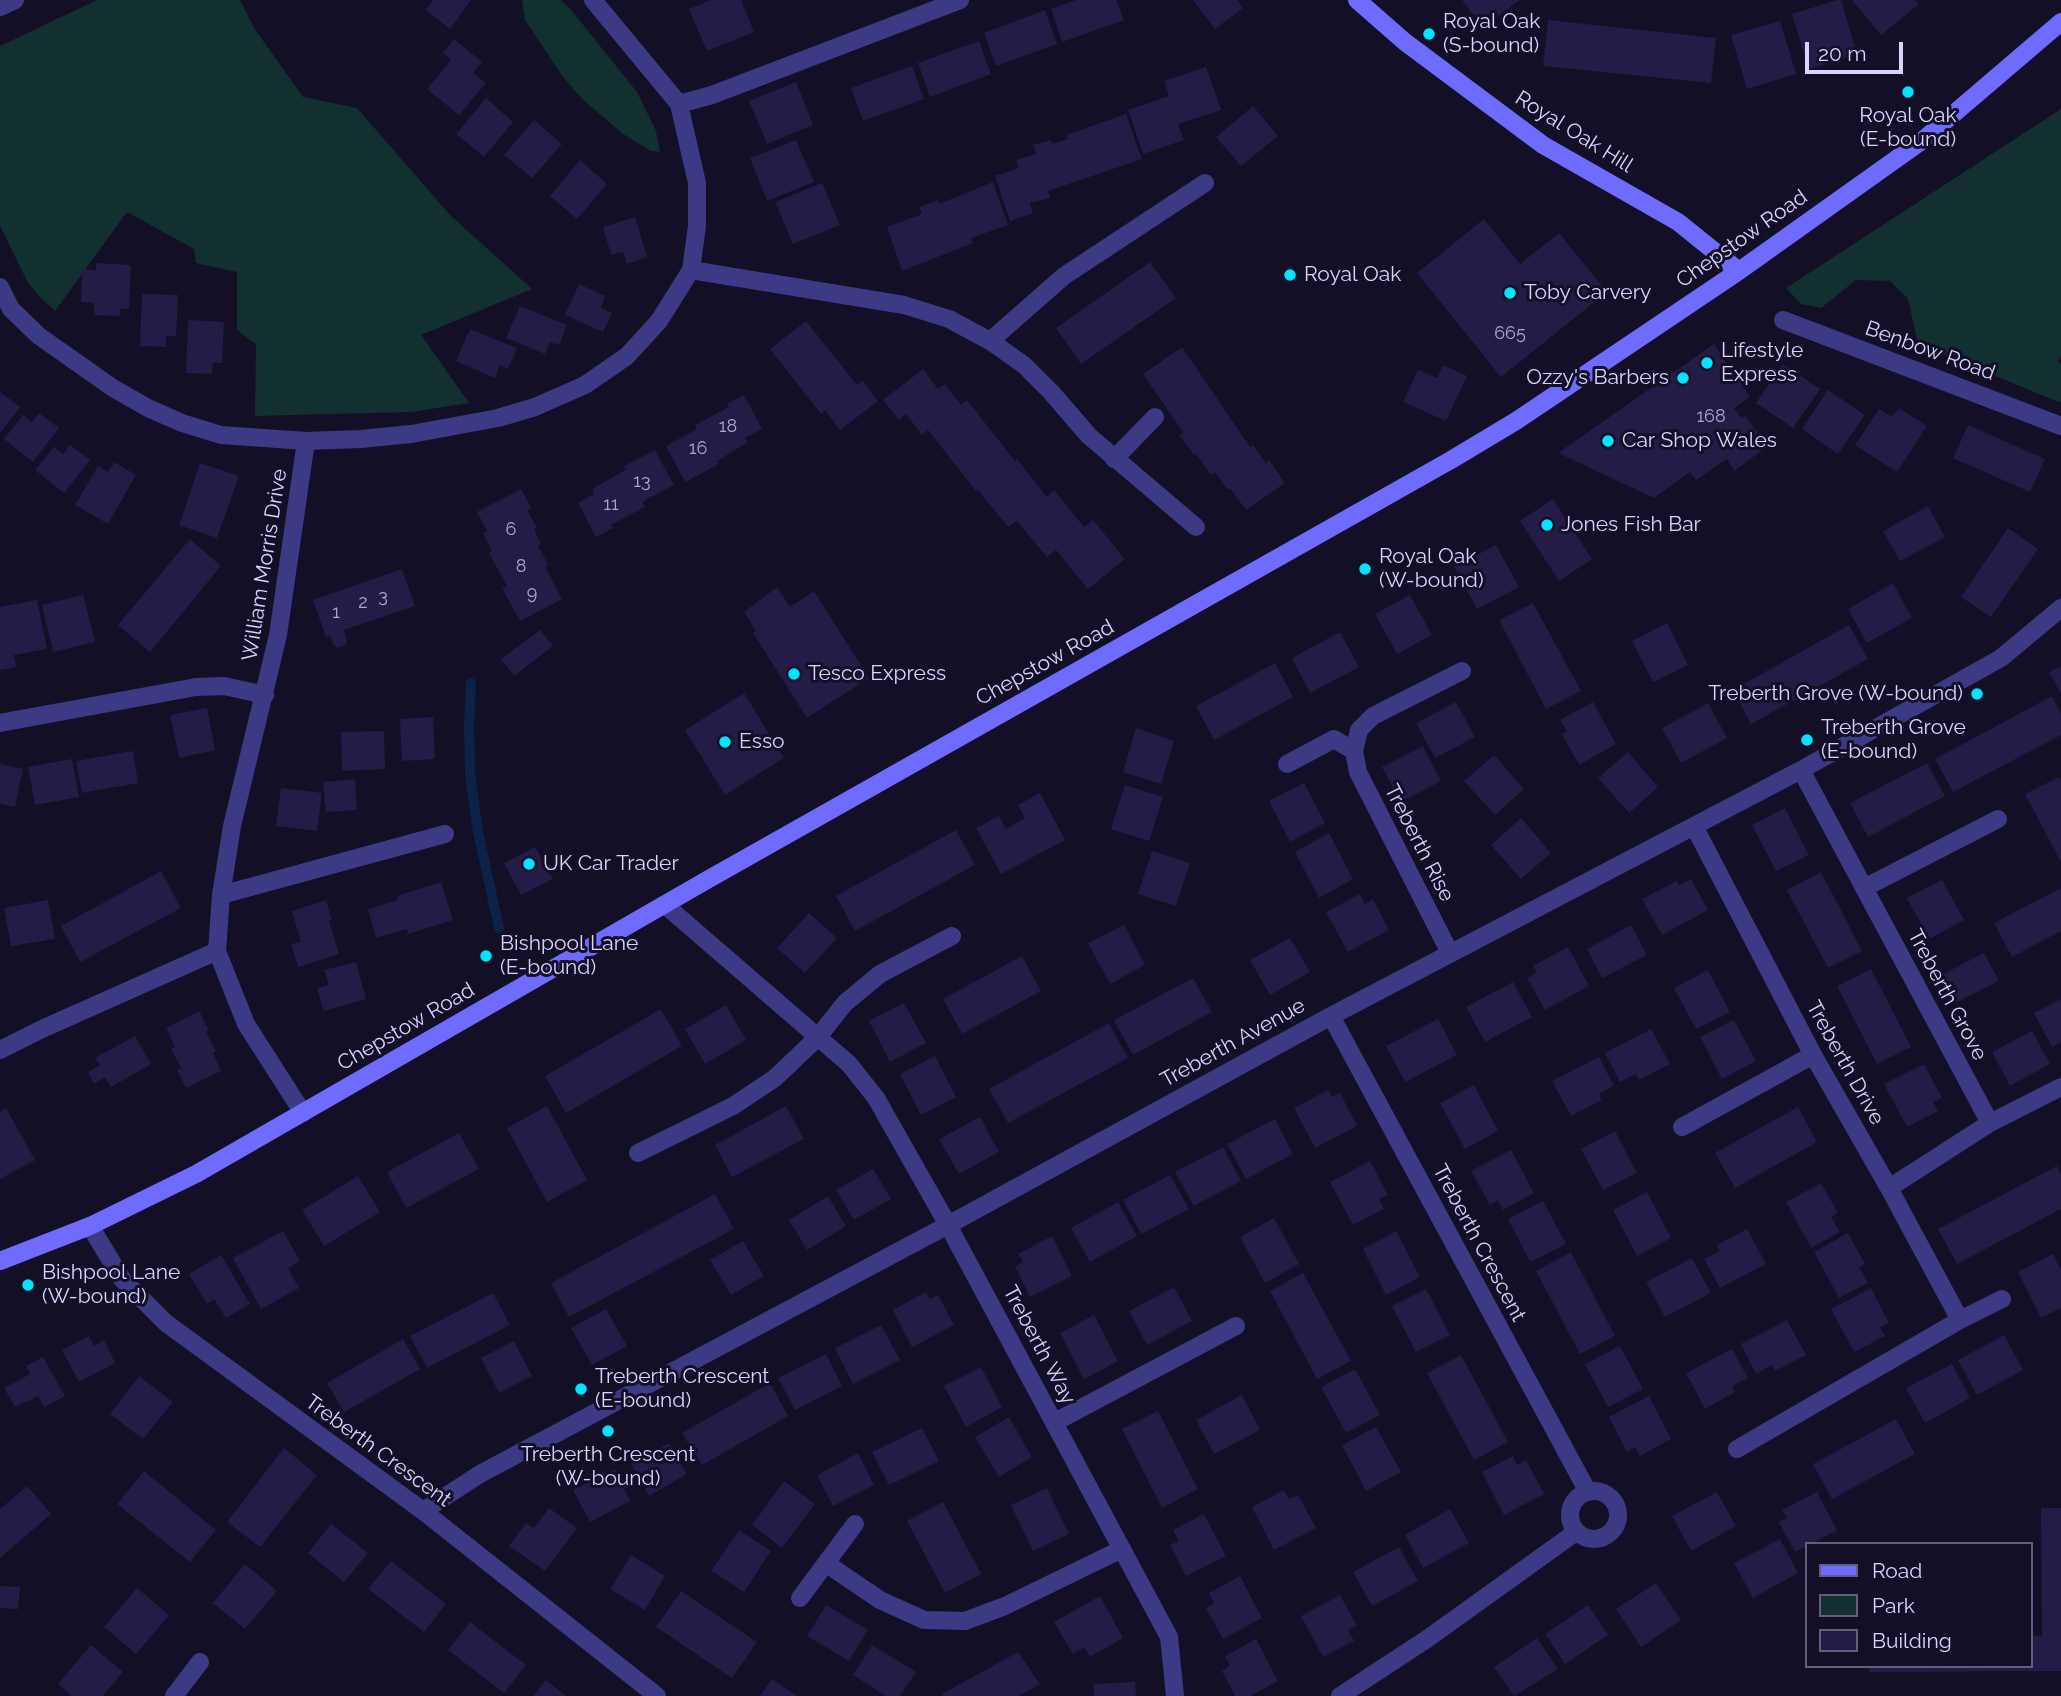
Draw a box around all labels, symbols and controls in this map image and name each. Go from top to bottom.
place label: Royal Oak (S-bound) [1443,9,1540,59]
marker: Royal Oak (S-bound) [1421,26,1437,42]
scale bar [1809,28,1907,72]
text: 20 m [1818,41,1866,66]
marker: Royal Oak (E-bound) [1900,84,1916,100]
street label: Royal Oak Hill [1510,86,1638,178]
place label: Royal Oak (E-bound) [1859,103,1957,153]
street label: Chepstow Road [1672,185,1812,293]
place label: Royal Oak [1304,262,1401,288]
marker: Royal Oak [1282,267,1298,283]
place label: Toby Carvery [1524,280,1651,306]
marker: Toby Carvery [1502,285,1518,301]
street label: Benbow Road [1862,316,1998,386]
house number: 665 [1494,323,1526,345]
place label: Lifestyle Express [1721,338,1803,388]
marker: Lifestyle Express [1699,355,1715,371]
place label: Ozzy's Barbers [1526,365,1669,391]
marker: Ozzy's Barbers [1675,370,1691,386]
house number: 168 [1696,406,1726,428]
house number: 18 [719,416,737,438]
place label: Car Shop Wales [1622,428,1777,454]
marker: Car Shop Wales [1600,433,1616,449]
house number: 16 [689,438,707,460]
street label: William Morris Drive [237,467,293,663]
house number: 13 [633,471,651,493]
house number: 11 [603,494,619,516]
place label: Jones Fish Bar [1561,512,1701,538]
marker: Jones Fish Bar [1539,517,1555,533]
house number: 6 [506,519,516,541]
place label: Royal Oak (W-bound) [1379,544,1484,594]
house number: 8 [516,556,526,578]
marker: Royal Oak (W-bound) [1357,561,1373,577]
house number: 9 [527,583,537,605]
house number: 3 [378,586,388,608]
house number: 2 [358,592,368,614]
house number: 1 [332,602,340,624]
street label: Chepstow Road [972,615,1118,711]
place label: Tesco Express [808,661,946,687]
marker: Tesco Express [786,666,802,682]
place label: Treberth Grove (W-bound) [1708,681,1963,707]
marker: Treberth Grove (W-bound) [1969,686,1985,702]
place label: Treberth Grove (E-bound) [1821,715,1966,765]
place label: Esso [739,729,785,755]
marker: Treberth Grove (E-bound) [1799,732,1815,748]
marker: Esso [717,734,733,750]
street label: Treberth Rise [1379,780,1459,906]
place label: UK Car Trader [543,851,679,877]
marker: UK Car Trader [521,856,537,872]
street label: Treberth Grove [1902,925,1992,1065]
place label: Bishpool Lane (E-bound) [500,931,638,981]
marker: Bishpool Lane (E-bound) [478,948,494,964]
street label: Chepstow Road [333,978,479,1076]
street label: Treberth Avenue [1156,993,1310,1093]
street label: Treberth Drive [1801,997,1889,1129]
street label: Treberth Crescent [1427,1160,1531,1326]
place label: Bishpool Lane (W-bound) [42,1260,180,1310]
marker: Bishpool Lane (W-bound) [20,1277,36,1293]
street label: Treberth Way [997,1281,1081,1409]
place label: Treberth Crescent (E-bound) [595,1364,769,1414]
marker: Treberth Crescent (E-bound) [573,1381,589,1397]
street label: Treberth Crescent [300,1390,456,1512]
marker: Treberth Crescent (W-bound) [600,1423,616,1439]
place label: Treberth Crescent (W-bound) [521,1442,695,1492]
legend [1806,1542,2033,1668]
text: Road [1872,1558,1922,1583]
text: Park [1872,1593,1915,1618]
text: Building [1872,1628,1952,1653]

